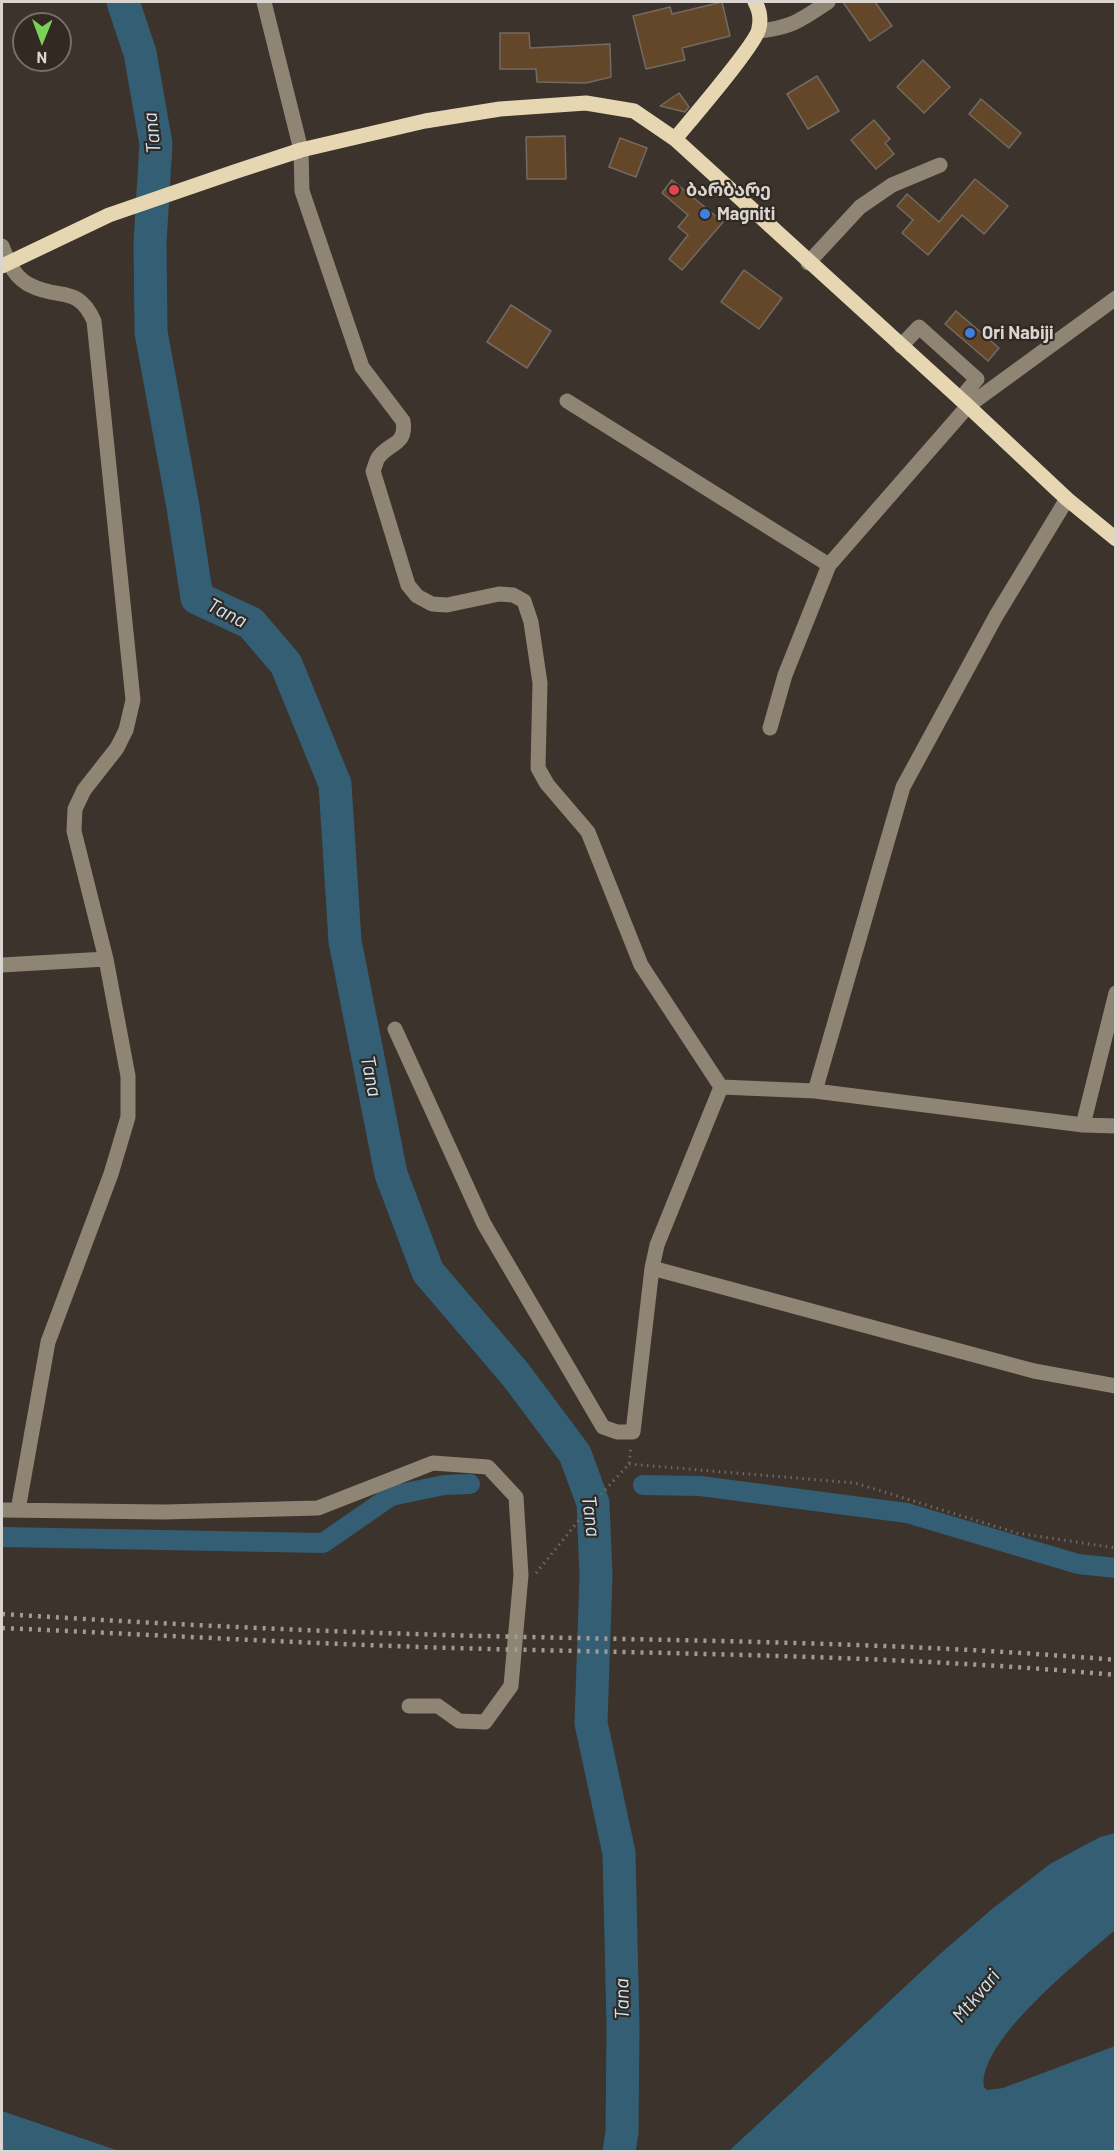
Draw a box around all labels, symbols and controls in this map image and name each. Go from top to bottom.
north arrow [12,12,72,72]
text: N [36,49,47,68]
water label: Tana [138,111,166,155]
place label: ბარბარე [686,179,771,201]
marker: ბარბარე [667,183,681,197]
place label: Magniti [717,203,775,225]
marker: Magniti [698,207,712,221]
place label: Ori Nabiji [982,322,1054,344]
marker: Ori Nabiji [963,326,977,340]
water label: Tana [203,593,251,633]
water label: Tana [355,1053,387,1099]
water label: Tana [577,1494,605,1538]
water label: Mtkvari [947,1965,1005,2027]
water label: Tana [610,1978,634,2020]

